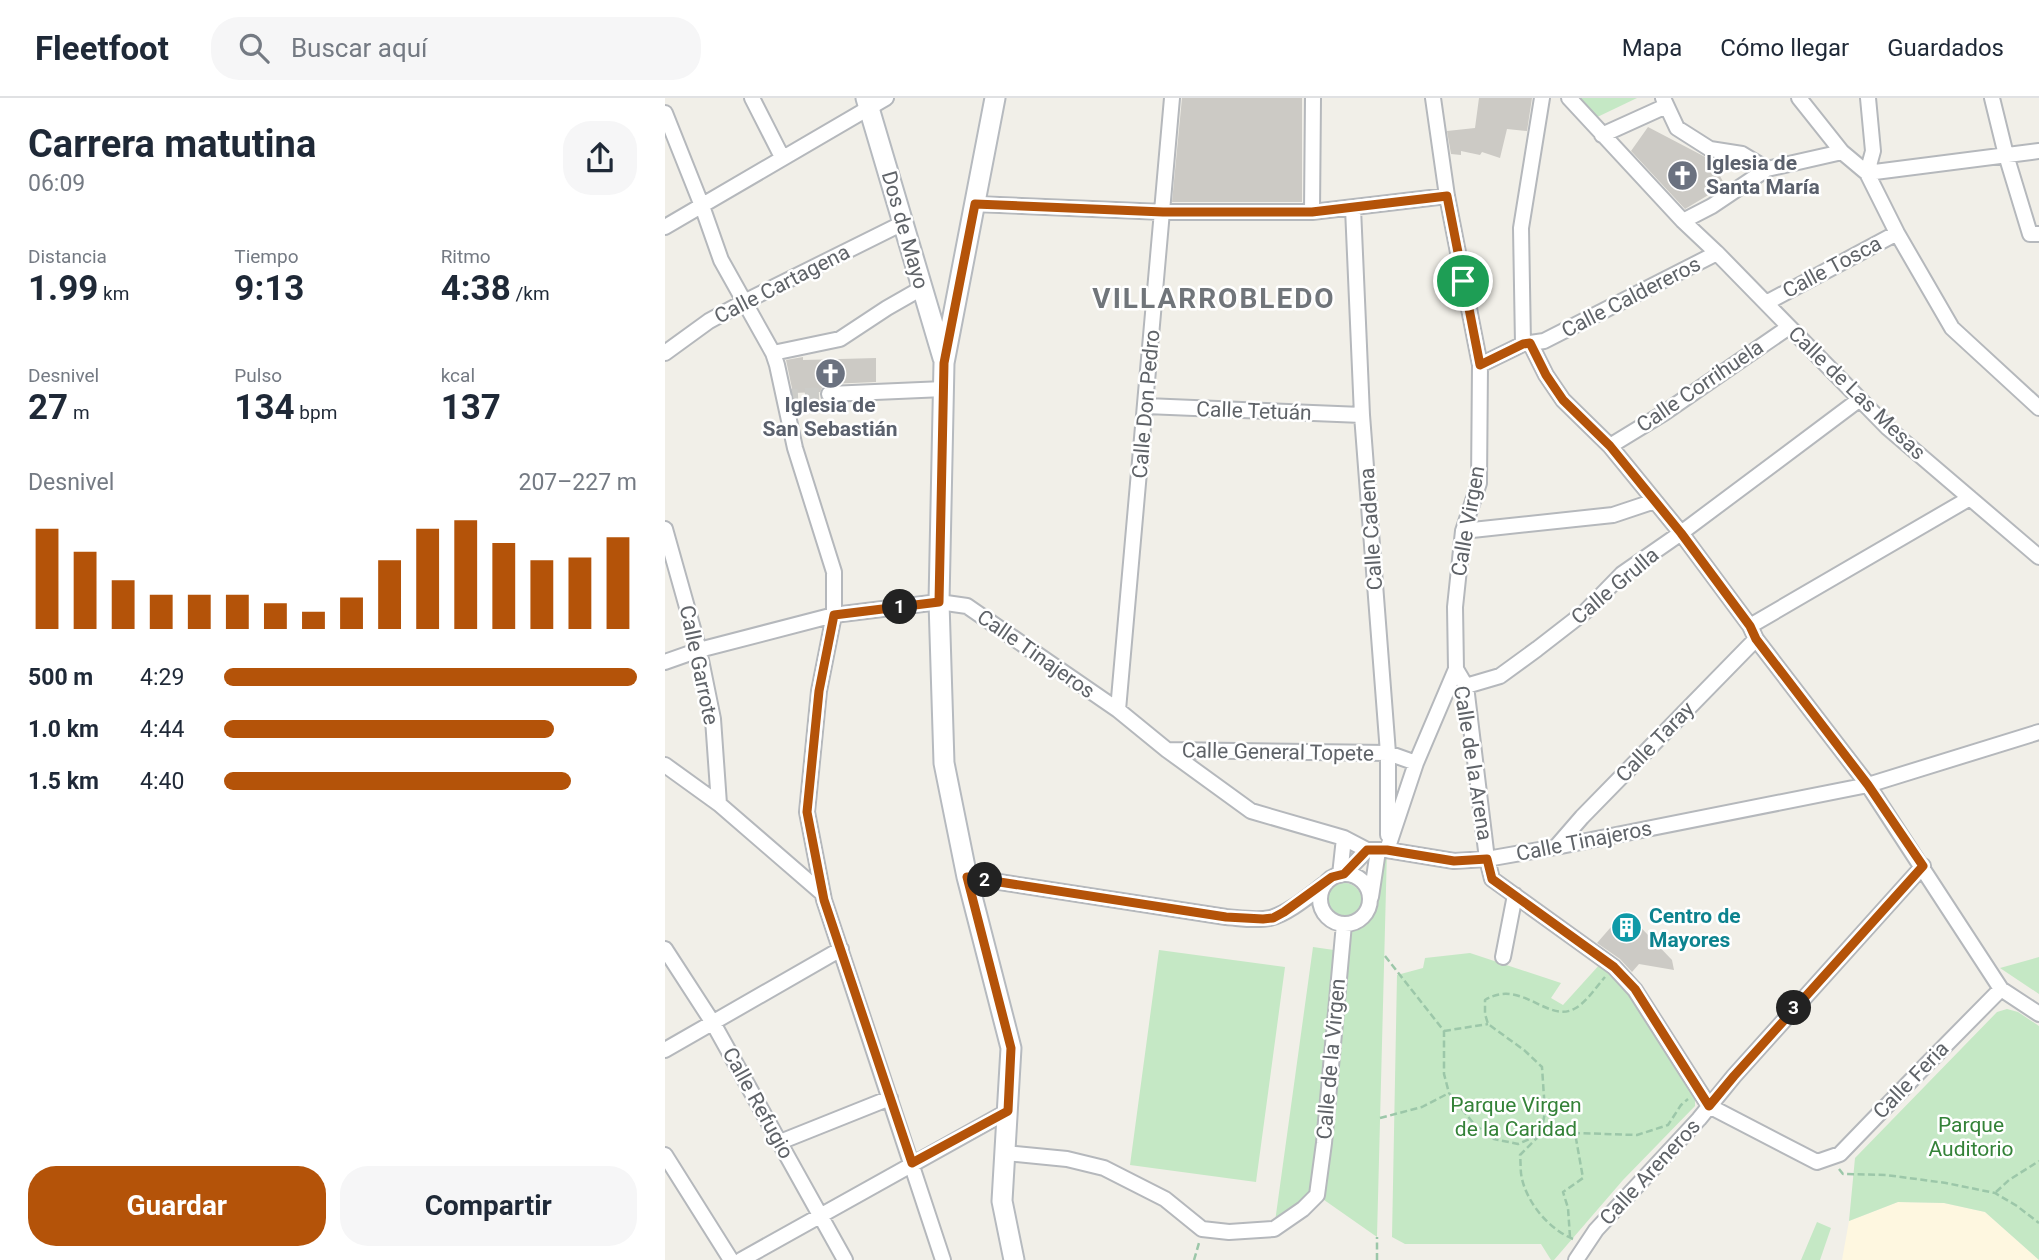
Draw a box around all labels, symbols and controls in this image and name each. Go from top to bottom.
search box [211,17,701,80]
text: Fleetfoot [35,29,169,68]
icon: search [235,29,273,67]
text: Buscar aquí [291,33,428,63]
text: Mapa [1622,34,1682,62]
text: Cómo llegar [1720,34,1849,62]
text: Guardados [1887,34,2004,62]
button: share [563,121,637,195]
text: Carrera matutina [28,122,316,166]
place label: Iglesia de Santa María [1706,151,1820,199]
church icon: Iglesia de Santa María [1666,158,1700,192]
street label: Dos de Mayo [877,168,933,292]
text: 06:09 [28,170,85,197]
street label: Calle Tosca [1779,231,1885,303]
street label: Calle Cartagena [710,240,854,328]
text: Distancia [28,245,107,268]
text: Tiempo [234,245,299,268]
text: Ritmo [441,245,491,268]
pin [1433,251,1493,311]
street label: Calle Caldereros [1558,252,1704,342]
icon: arrive [1444,262,1482,300]
text: 1.99 [28,268,98,309]
text: 9:13 [234,268,304,309]
text: 4:38 [441,268,511,309]
text: km [98,282,129,305]
text: /km [511,282,550,305]
district label: VILLARROBLEDO [1092,282,1336,315]
street label: Calle de Las Mesas [1783,321,1931,465]
street label: Calle Don Pedro [1128,329,1164,479]
street label: Calle Corrihuela [1632,335,1768,437]
church icon: Iglesia de San Sebastián [813,356,847,390]
text: Desnivel [28,364,99,387]
text: Pulso [234,364,282,387]
text: kcal [441,364,475,387]
text: 27 [28,387,68,428]
text: 134 [234,387,295,428]
text: 137 [441,387,501,428]
place label: Iglesia de San Sebastián [763,393,897,441]
street label: Calle Tetuán [1196,397,1312,425]
text: m [68,401,90,424]
text: bpm [295,401,337,424]
street label: Calle Virgen [1446,464,1490,578]
street label: Calle Cadena [1355,467,1387,591]
text: Desnivel [28,469,114,496]
text: 207–227 m [518,469,637,496]
street label: Calle Grulla [1567,543,1663,629]
pin: 1 [883,589,917,624]
text: 1 [894,595,905,618]
street label: Calle Garrote [675,603,723,727]
street label: Calle Tinajeros [973,605,1099,703]
text: 500 m [28,664,93,691]
text: 4:29 [140,664,184,691]
street label: Calle de la Arena [1449,684,1497,842]
street label: Calle Taray [1611,697,1699,787]
text: 1.0 km [28,716,99,743]
text: 4:44 [140,716,184,743]
street label: Calle General Topete [1182,738,1374,766]
text: 1.5 km [28,768,99,795]
text: 4:40 [140,768,184,795]
street label: Calle Tinajeros [1514,816,1654,866]
pin: 2 [967,862,1003,898]
text: 2 [979,868,990,891]
place label: Centro de Mayores [1649,904,1741,952]
building icon: Centro de Mayores [1609,911,1643,945]
street label: Calle de la Virgen [1312,978,1350,1140]
pin: 3 [1777,990,1811,1026]
text: 3 [1788,996,1799,1019]
street label: Calle Feria [1868,1036,1954,1124]
street label: Calle Refugio [718,1043,798,1163]
park label: Parque Virgen de la Caridad [1450,1093,1582,1141]
park label: Parque Auditorio [1929,1113,2013,1161]
street label: Calle Areneros [1595,1114,1705,1230]
button: Guardar [28,1166,326,1246]
button: Compartir [340,1166,637,1246]

